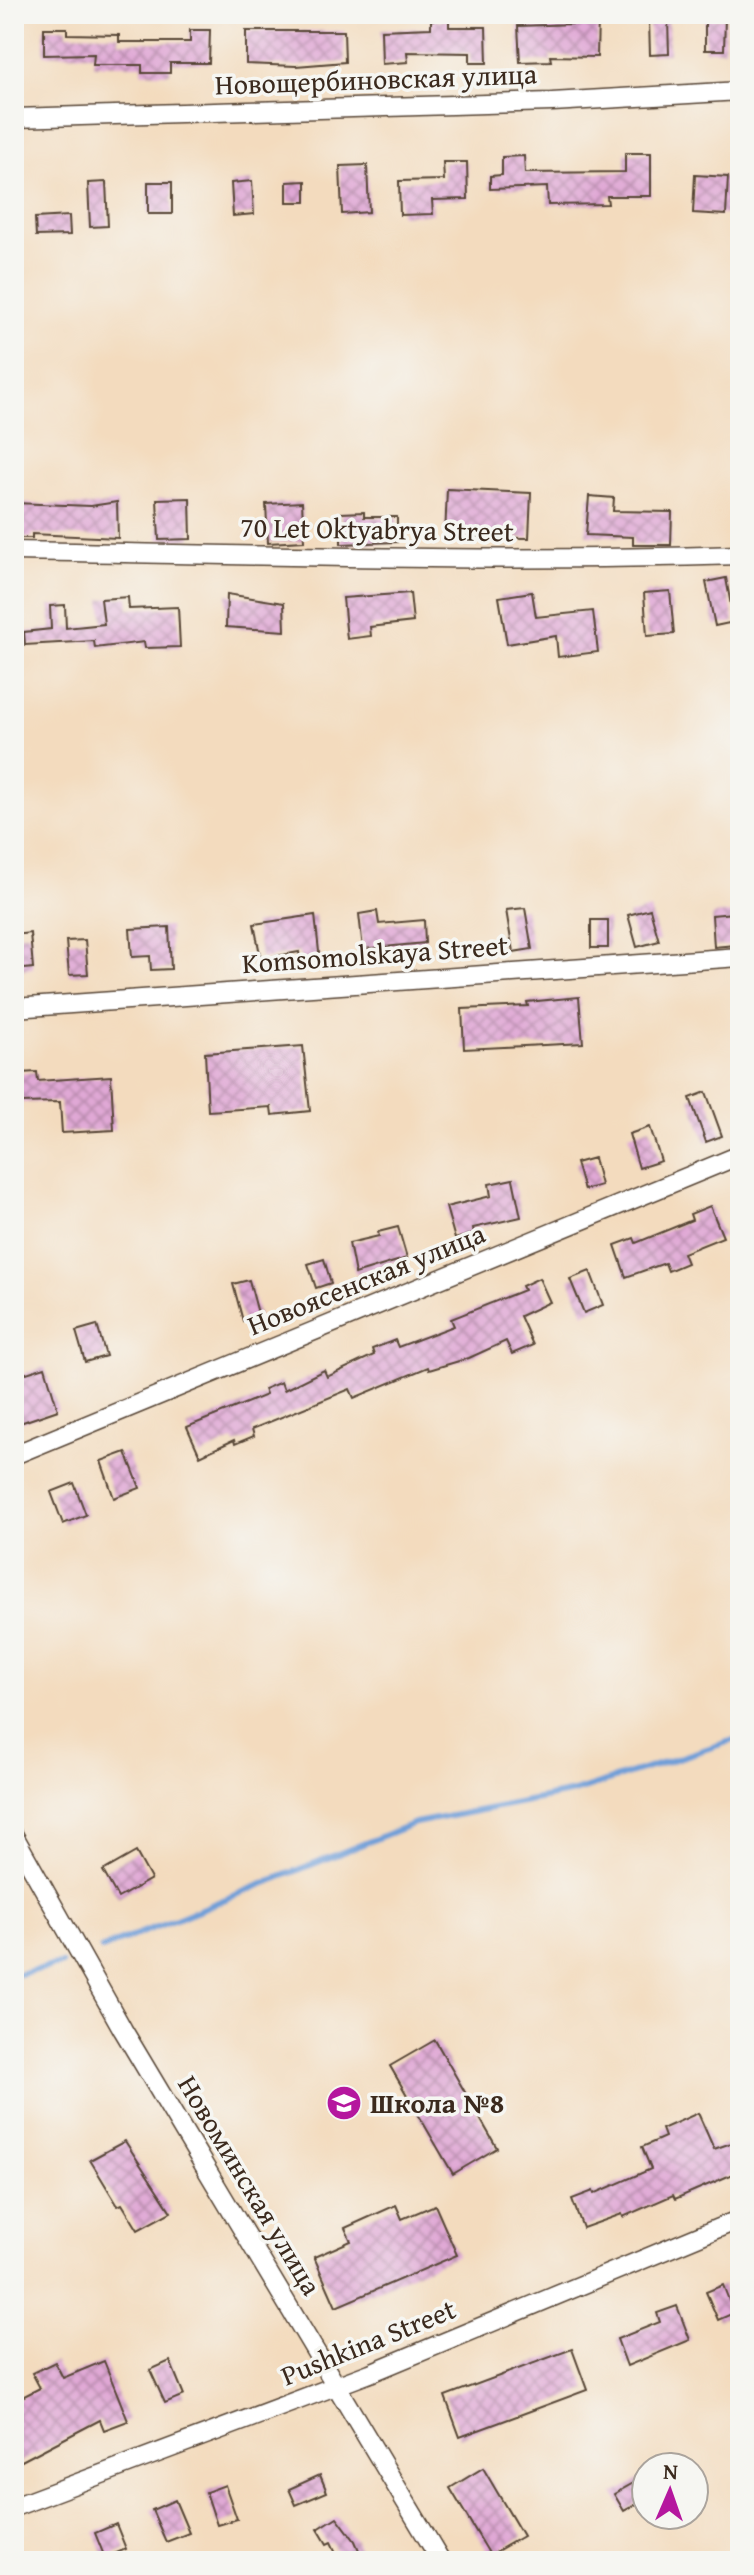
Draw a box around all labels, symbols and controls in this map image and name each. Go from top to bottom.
street label: Новощербиновская улица [214,52,538,105]
street label: 70 Let Oktyabrya Street [240,506,514,551]
street label: Komsomolskaya Street [241,924,509,983]
street label: Новоясенская улица [241,1212,491,1345]
street label: Новоминская улица [168,2067,333,2303]
place label: Школа №8 [370,2082,504,2123]
school or university icon: Школа №8 [325,2084,363,2122]
street label: Pushkina Street [274,2288,461,2395]
north arrow [630,2451,710,2531]
text: N [663,2455,679,2487]

